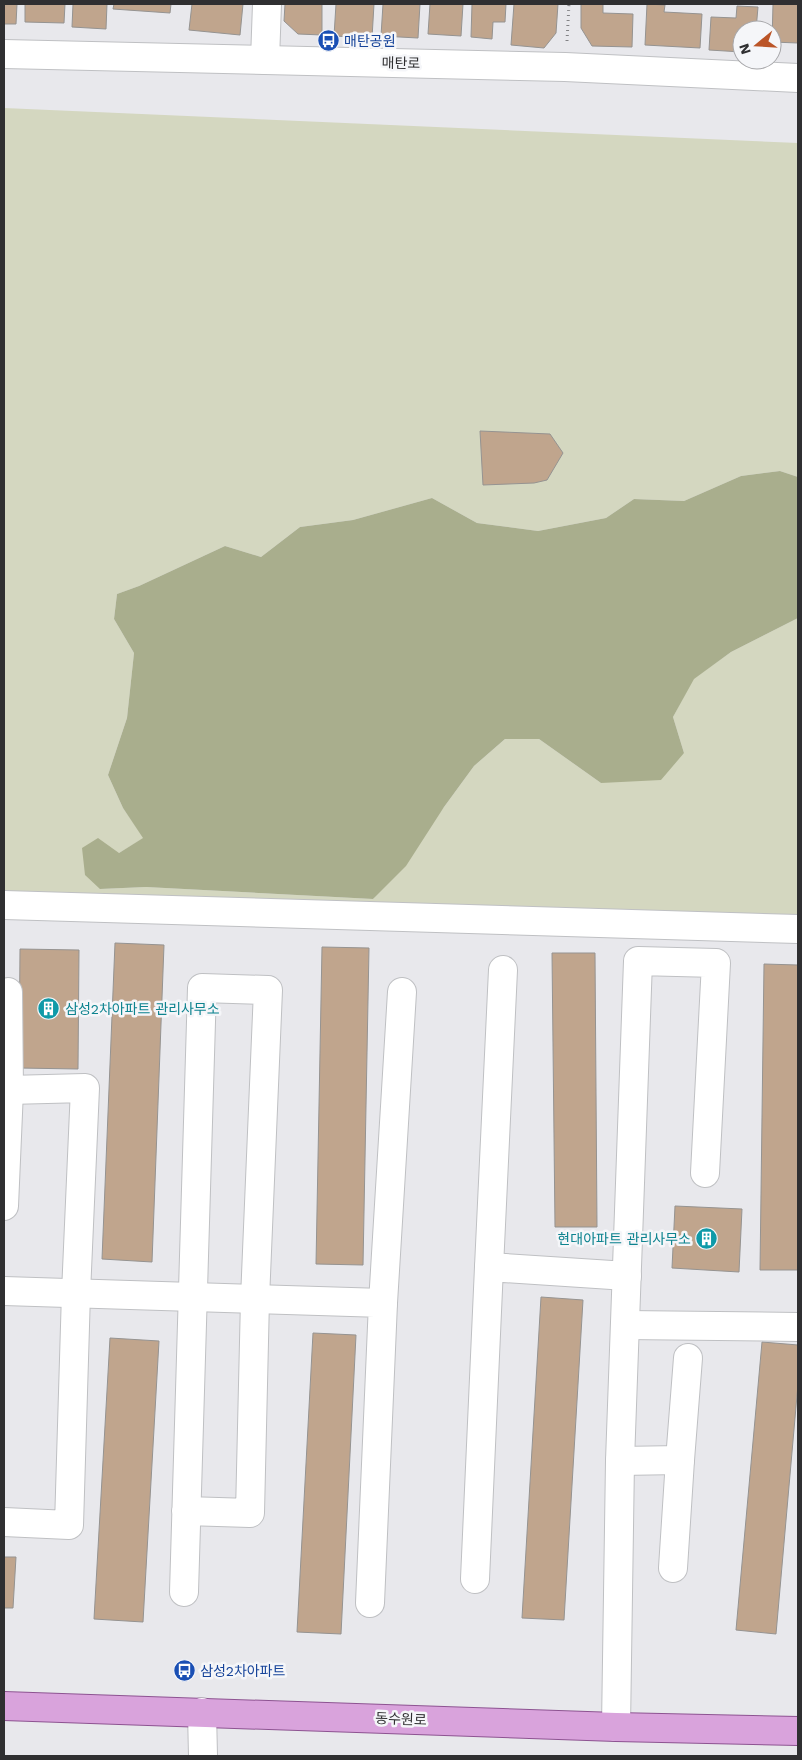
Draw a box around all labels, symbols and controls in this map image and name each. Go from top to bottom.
north arrow [732,20,782,70]
bus stop icon: 매탄공원 [316,29,340,53]
place label: 매탄공원 [344,33,396,49]
text: N [735,42,754,56]
street label: 매탄로 [382,55,421,71]
building icon: 삼성2차아파트 관리사무소 [37,997,61,1021]
place label: 삼성2차아파트 관리사무소 [65,1001,220,1017]
building icon: 현대아파트 관리사무소 [695,1227,719,1251]
place label: 현대아파트 관리사무소 [557,1231,691,1247]
bus stop icon: 삼성2차아파트 [172,1659,196,1683]
place label: 삼성2차아파트 [200,1663,286,1679]
street label: 동수원로 [375,1710,427,1728]

